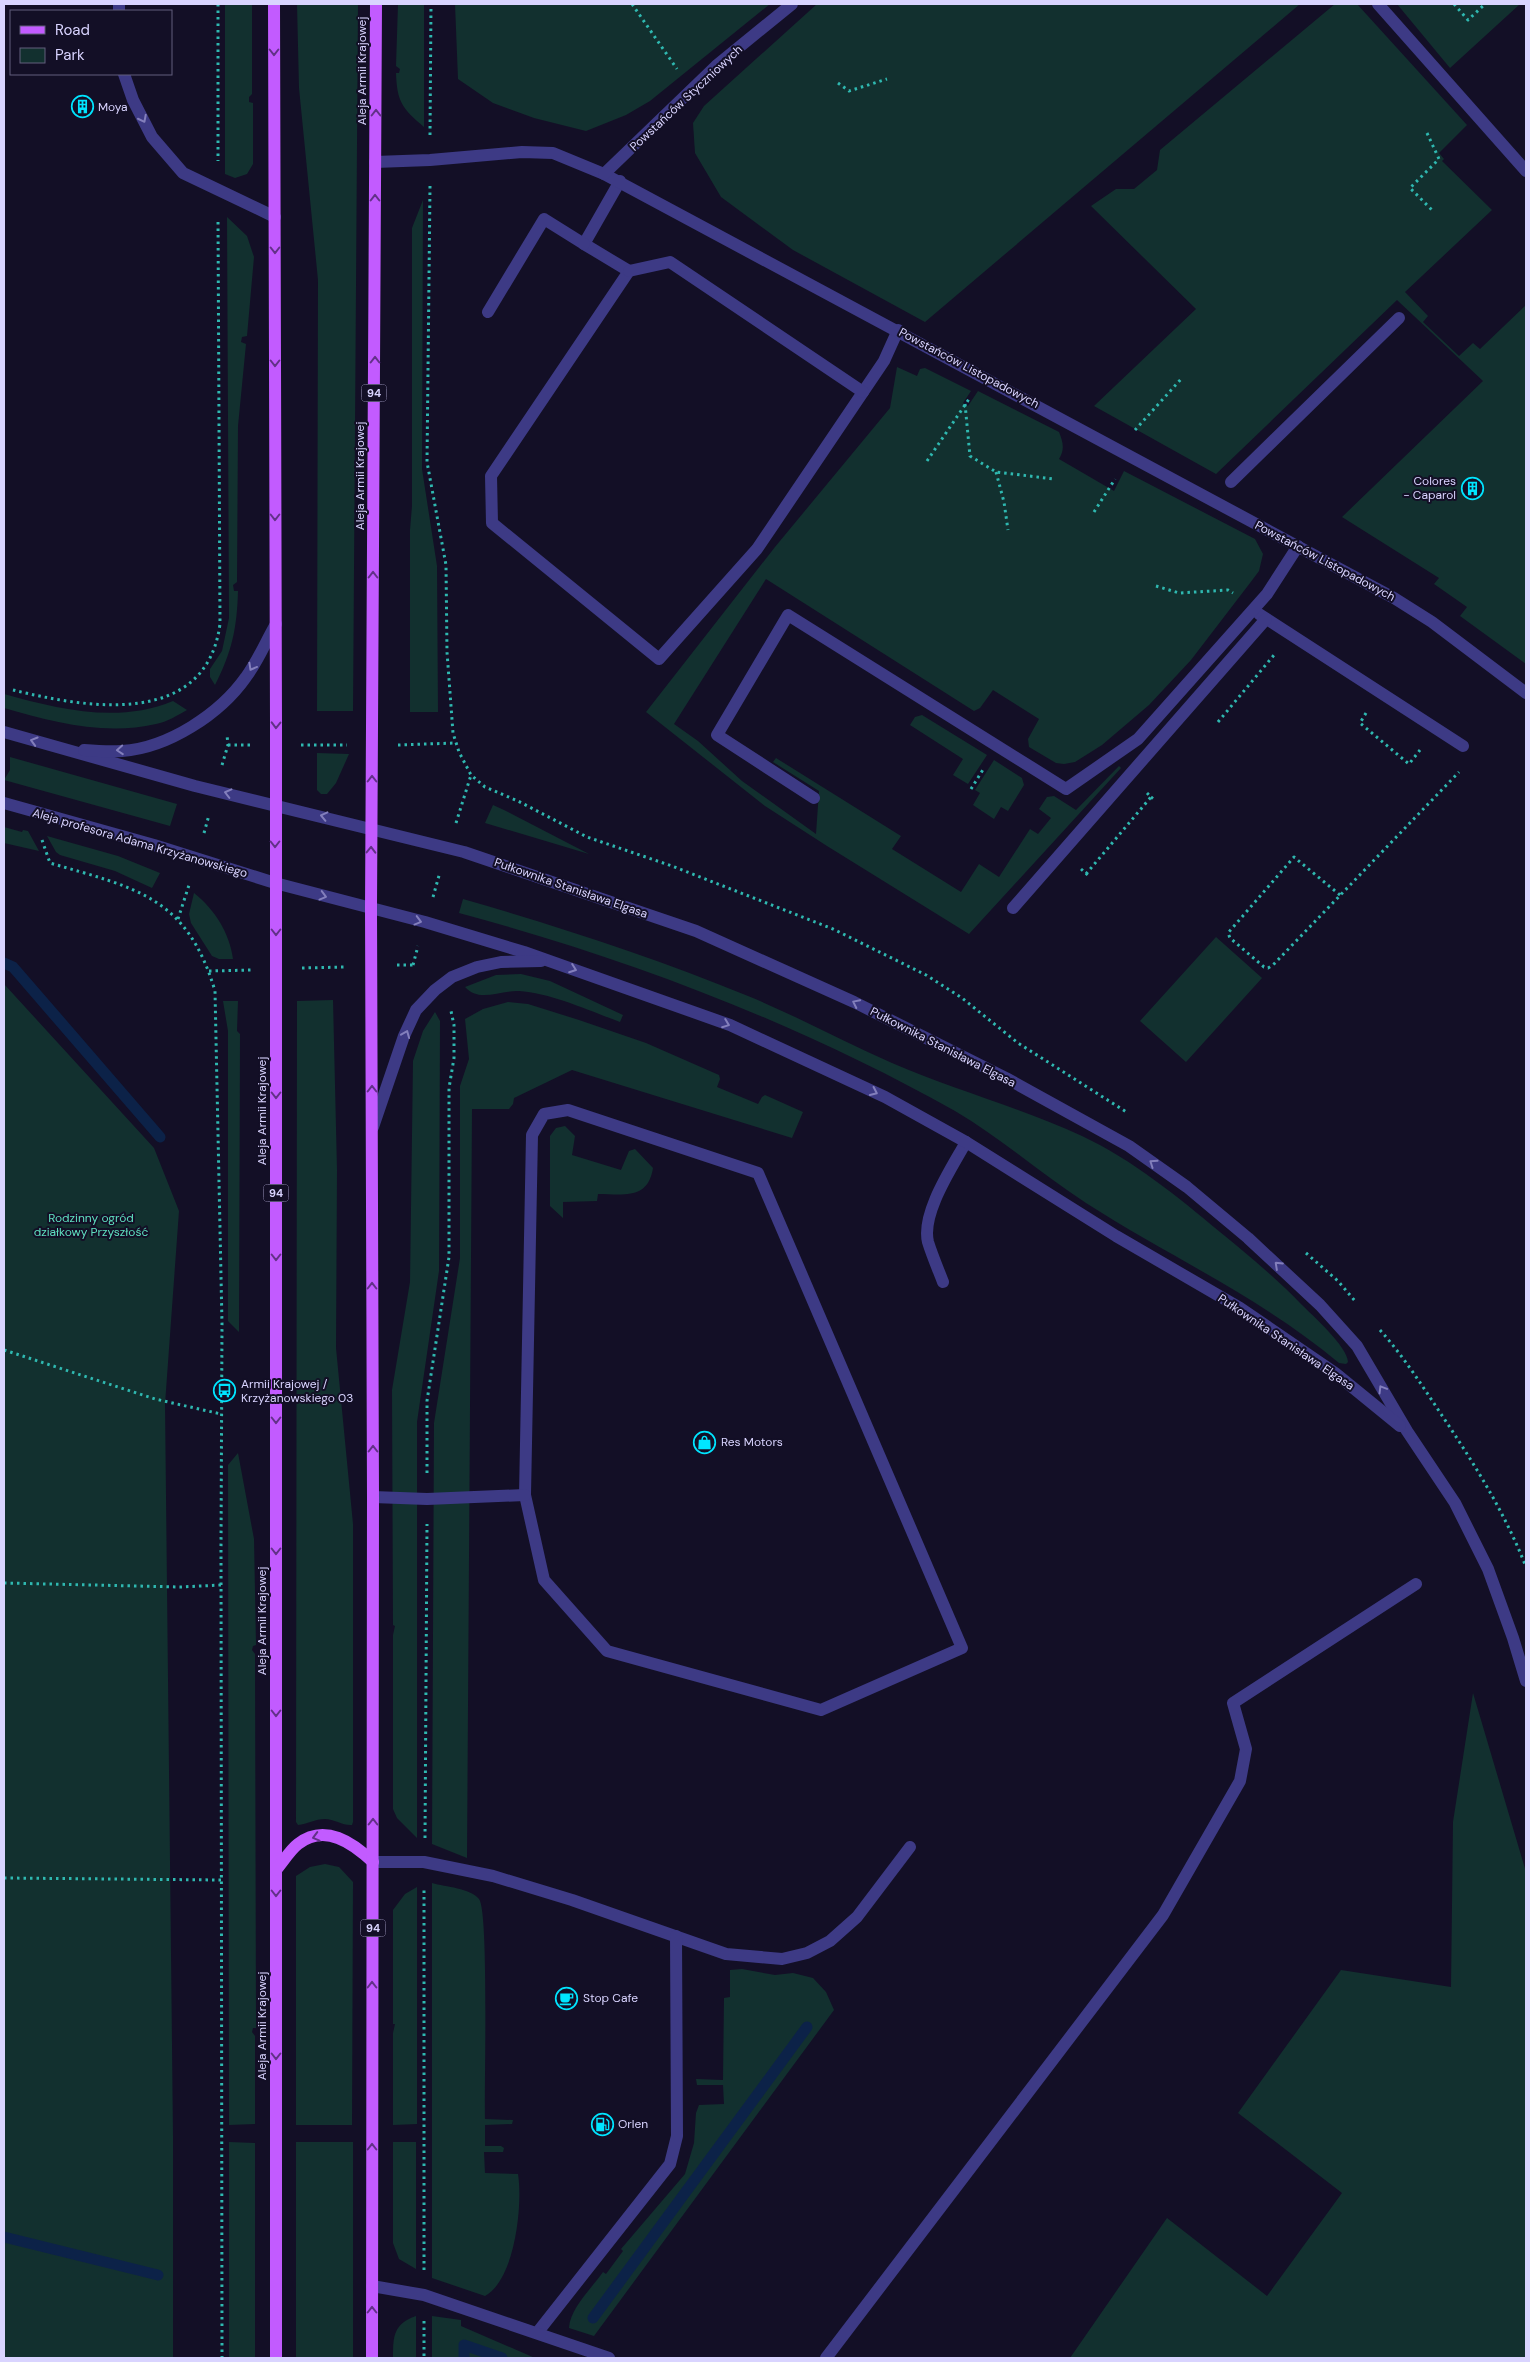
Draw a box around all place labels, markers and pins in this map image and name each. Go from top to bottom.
building icon: Moya [70,95,94,119]
place label: Moya [98,99,128,115]
place label: Colores - Caparol [1403,473,1456,503]
building icon: Colores - Caparol [1460,476,1484,500]
place label: Armii Krajowej / Krzyżanowskiego 03 [241,1376,353,1406]
bus stop icon: Armii Krajowej / Krzyżanowskiego 03 [213,1379,237,1403]
shop icon: Res Motors [693,1430,717,1454]
place label: Res Motors [721,1434,783,1450]
cafe icon: Stop Cafe [555,1986,579,2010]
place label: Stop Cafe [583,1990,638,2006]
fuel station icon: Orlen [590,2112,614,2136]
place label: Orlen [618,2116,648,2132]

